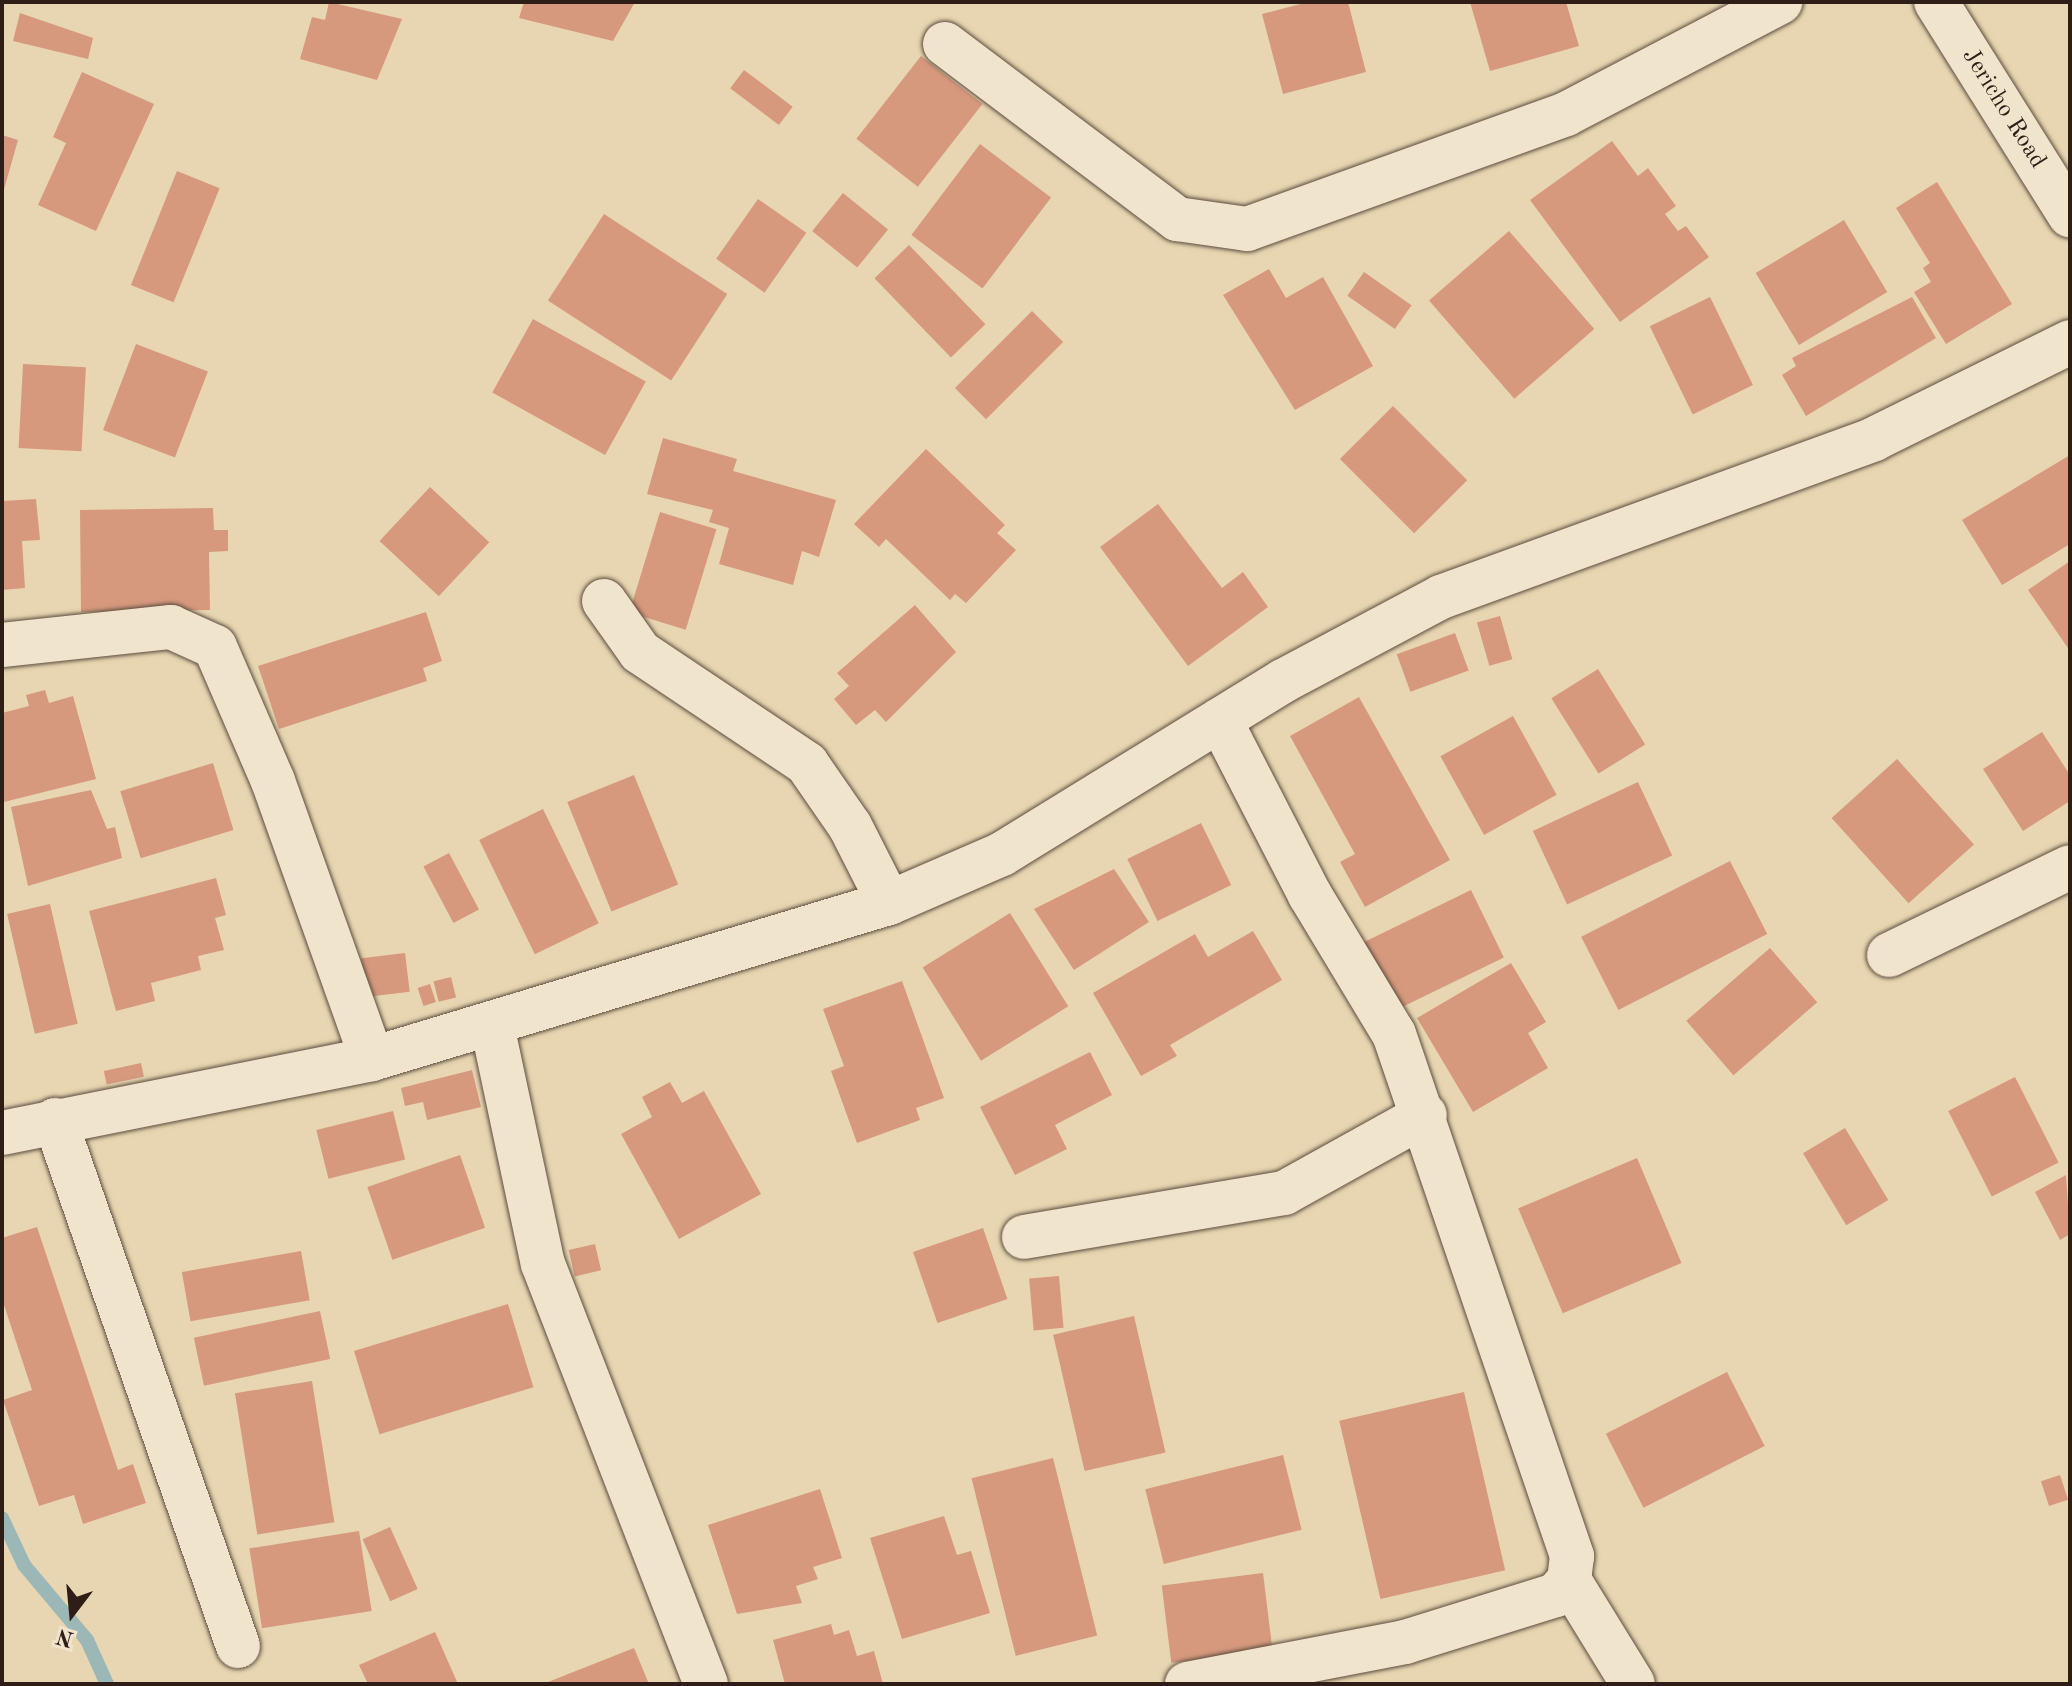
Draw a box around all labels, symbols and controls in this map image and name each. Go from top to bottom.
street label: Jericho Road [1955,44,2051,174]
north arrow [32,1574,112,1654]
text: N [54,1624,76,1650]

